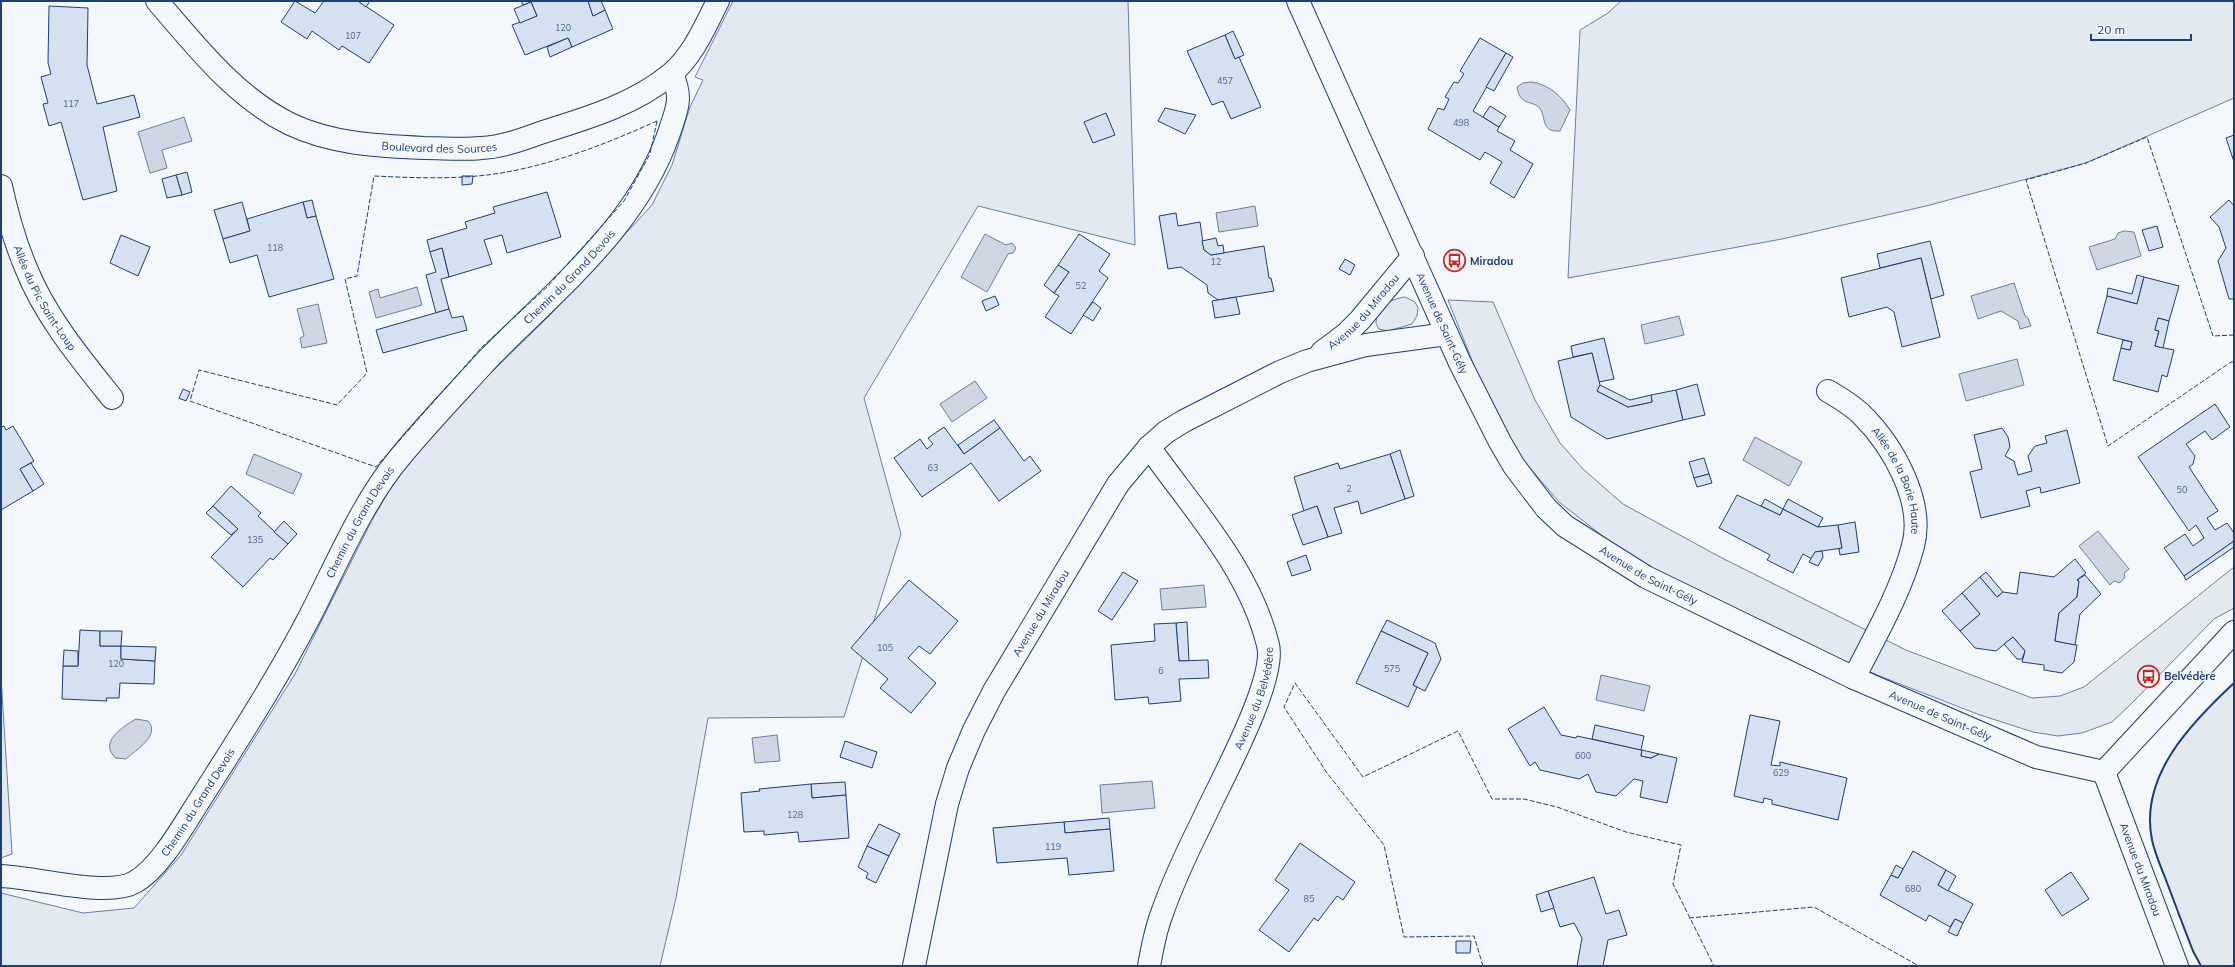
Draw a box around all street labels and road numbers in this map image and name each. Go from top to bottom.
street label: Boulevard des Sources [381,139,498,156]
street label: Chemin du Grand Devois [520,227,618,327]
street label: Allée du Pic Saint-Loup [11,243,80,354]
street label: Avenue de Saint-Gély [1413,270,1472,377]
street label: Avenue du Miradou [1325,271,1402,352]
street label: Allée de la Borie Haute [1869,424,1923,535]
street label: Chemin du Grand Devois [323,463,397,580]
street label: Avenue de Saint-Gély [1597,542,1700,608]
street label: Avenue du Miradou [1009,567,1072,659]
street label: Avenue du Belvédère [1231,646,1276,752]
street label: Avenue de Saint-Gély [1887,687,1994,744]
street label: Chemin du Grand Devois [158,746,238,859]
street label: Avenue du Miradou [2117,821,2165,918]

